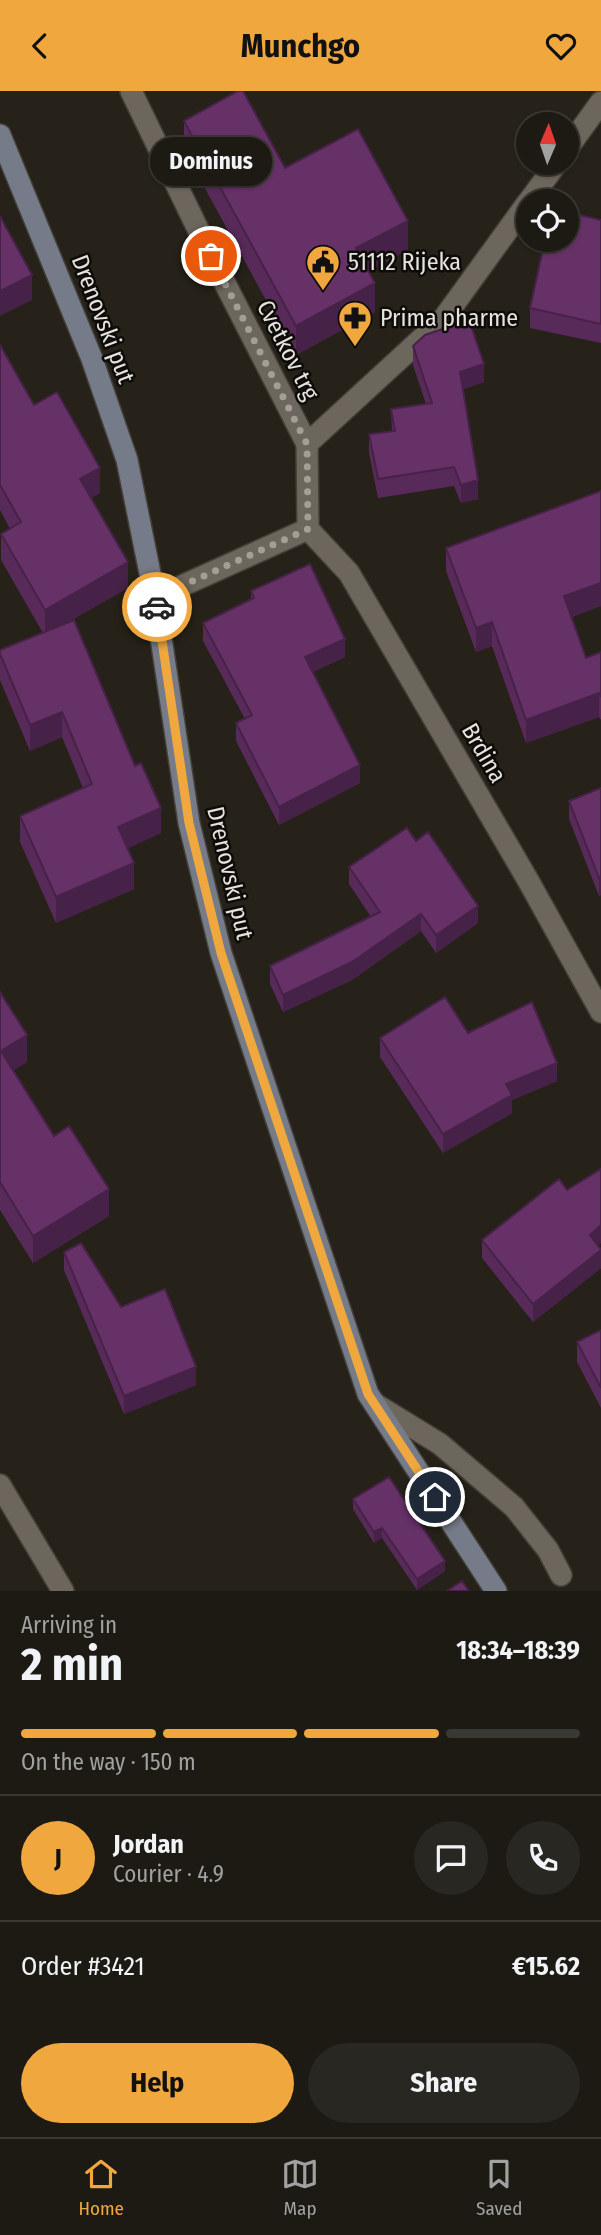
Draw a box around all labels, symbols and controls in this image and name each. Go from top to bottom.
icon: back [21,27,59,65]
text: Munchgo [241,27,360,65]
icon: heart [542,27,580,65]
north arrow [516,112,579,175]
map controls [516,112,579,252]
callout: Dominus [150,137,272,186]
text: Dominus [169,147,253,175]
button: locate [516,189,579,252]
pin [181,226,241,286]
icon: bag [192,237,230,275]
public building icon: 51112 Rijeka [304,243,342,292]
place label: 51112 Rijeka [348,248,461,276]
street label: Drenovski put [66,251,140,387]
street label: Cvetkov trg [251,295,325,405]
pharmacy icon: Prima pharme [336,299,374,348]
place label: Prima pharme [380,304,518,332]
courier [122,572,192,642]
icon: car [138,588,176,626]
street label: Brdina [456,718,512,788]
street label: Drenovski put [201,804,259,942]
pin [405,1467,465,1527]
icon: home [416,1478,454,1516]
text: Arriving in [21,1611,117,1639]
text: 18:34–18:39 [456,1635,580,1666]
text: 2 min [21,1637,123,1692]
text: On the way · 150 m [21,1748,196,1776]
button: chat [414,1821,488,1895]
button: phone [506,1821,580,1895]
text: Jordan [113,1829,184,1860]
text: J [54,1843,62,1874]
text: Courier · 4.9 [113,1860,224,1888]
text: Order #3421 [21,1951,145,1982]
text: €15.62 [512,1951,580,1982]
button: Help [21,2043,294,2123]
button: Share [308,2043,580,2123]
tab: Home [79,2155,124,2220]
tab: Map [281,2155,319,2220]
tab: Saved [476,2155,522,2220]

